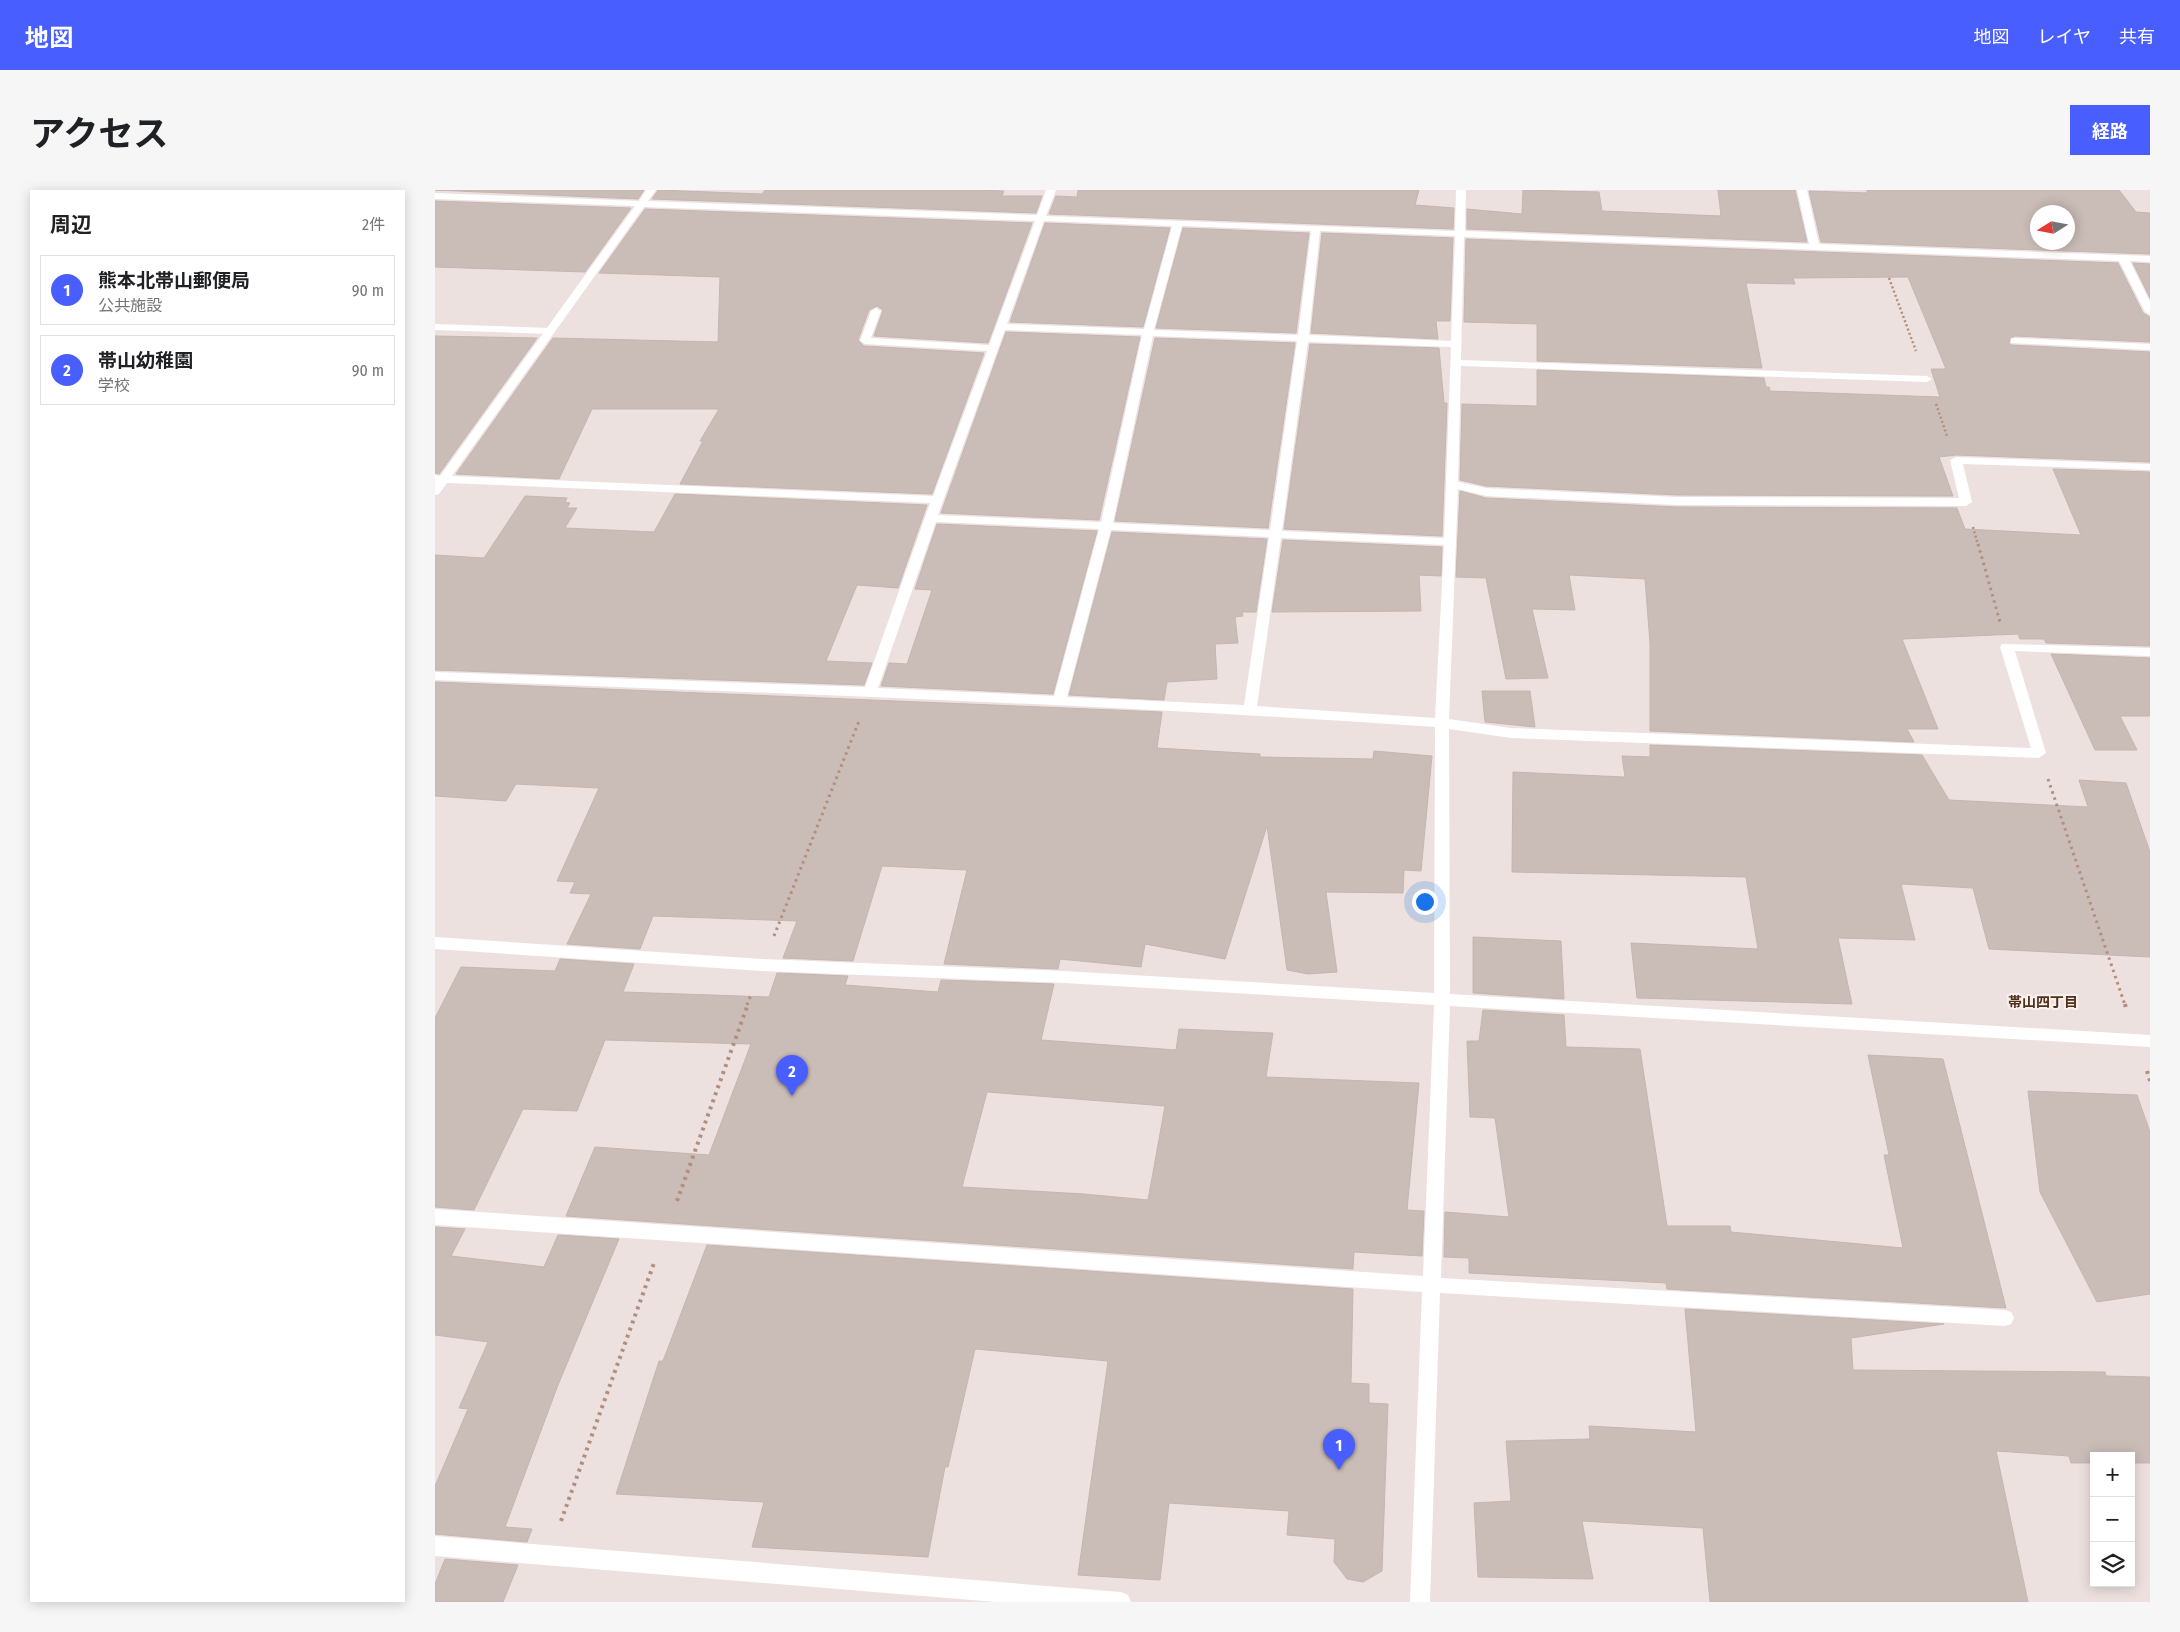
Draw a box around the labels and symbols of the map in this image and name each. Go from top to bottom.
north arrow [2030,205,2075,250]
your location [1412,889,1438,915]
district label: 帯山四丁目 [2008,994,2078,1011]
pin: 2 [776,1055,808,1096]
pin: 1 [1323,1429,1355,1470]

